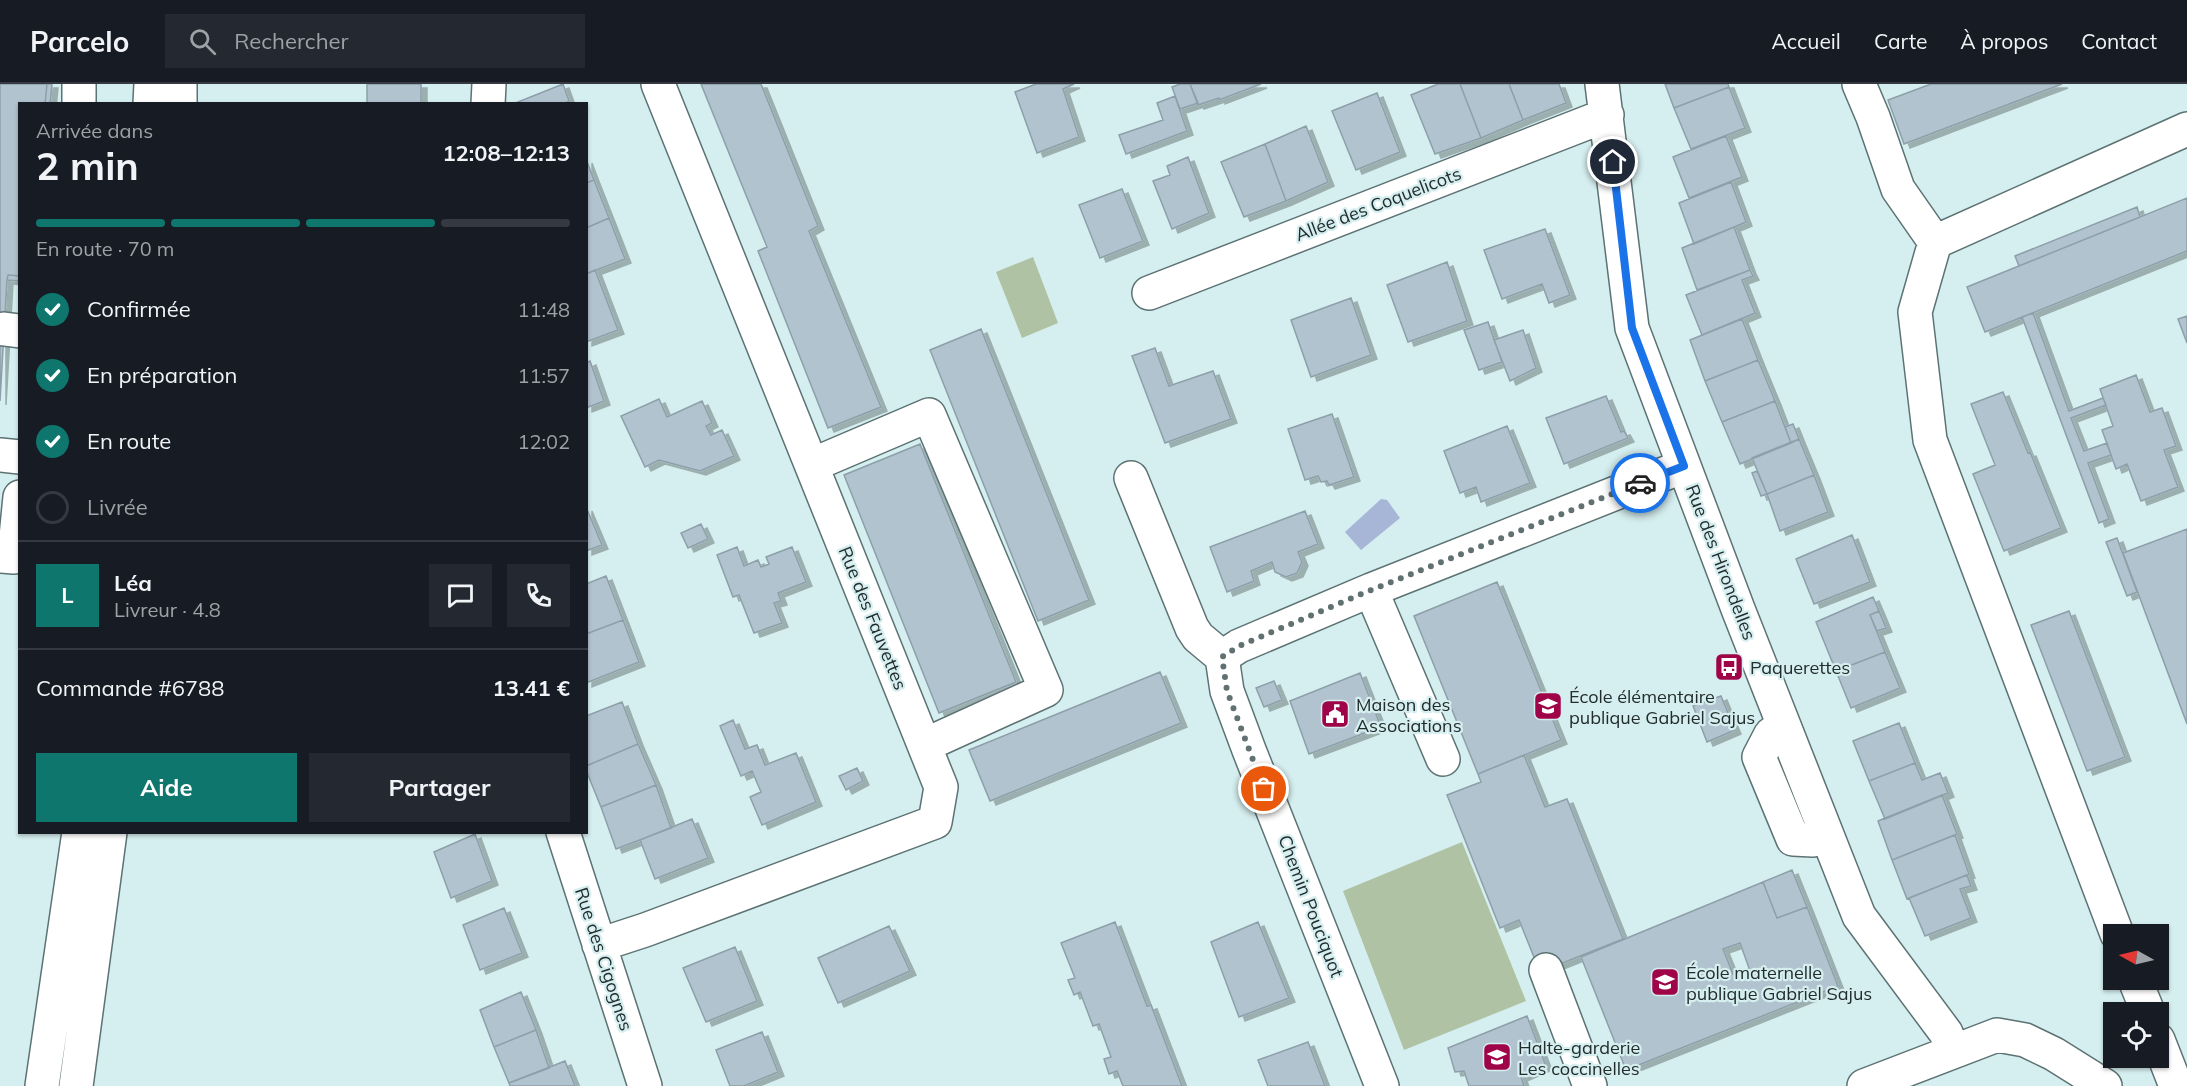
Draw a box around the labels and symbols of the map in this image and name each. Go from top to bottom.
pin [1587,136,1638,187]
street label: Allée des Coquelicots [1292,162,1464,246]
courier [1610,453,1670,513]
street label: Rue des Hirondelles [1681,481,1761,643]
street label: Rue des Fauvettes [834,543,912,693]
bus stop icon: Paquerettes [1713,651,1745,683]
place label: Paquerettes [1750,656,1850,679]
place label: École élémentaire publique Gabriel Sajus [1569,685,1755,729]
school or university icon: École élémentaire publique Gabriel Sajus [1532,690,1564,722]
place label: Maison des Associations [1356,693,1462,737]
public building icon: Maison des Associations [1319,698,1351,730]
pin [1238,763,1289,814]
street label: Chemin Pouciquot [1273,831,1349,981]
street label: Rue des Cigognes [570,884,638,1034]
north arrow [2103,924,2169,990]
place label: École maternelle publique Gabriel Sajus [1686,961,1872,1005]
school or university icon: École maternelle publique Gabriel Sajus [1649,966,1681,998]
place label: Halte-garderie Les coccinelles [1518,1036,1640,1080]
school or university icon: Halte-garderie Les coccinelles [1481,1041,1513,1073]

